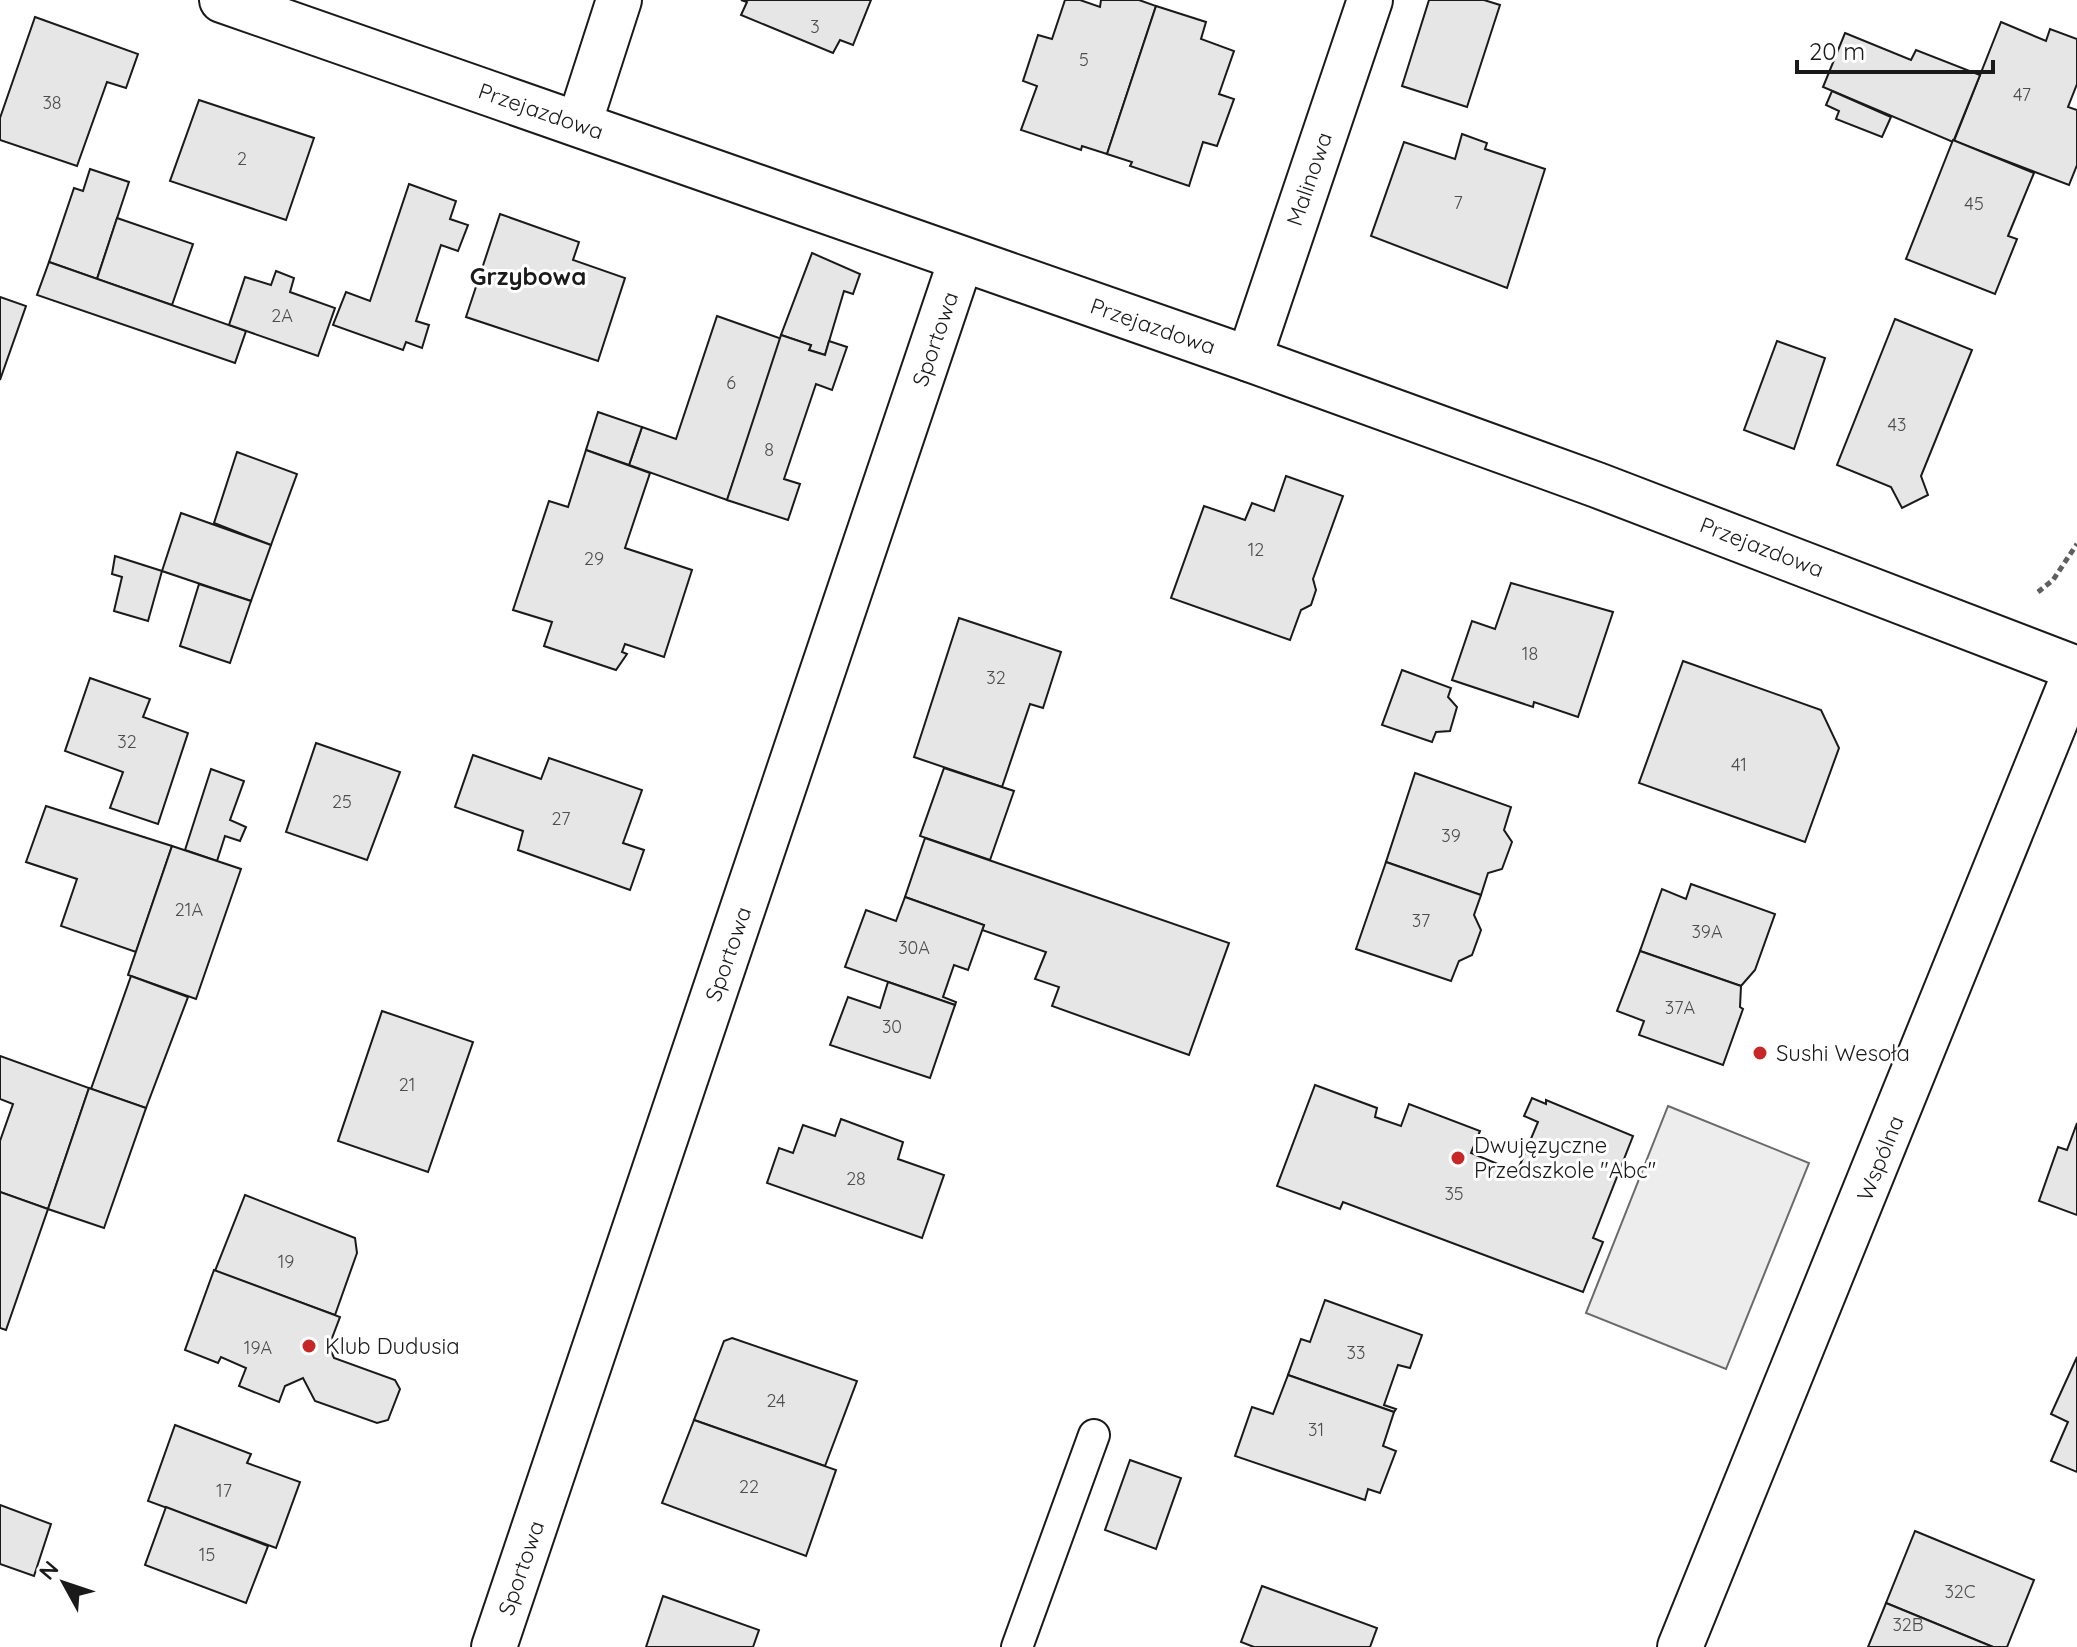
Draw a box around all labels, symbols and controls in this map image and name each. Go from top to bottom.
house number: 3 [810,15,820,38]
scale bar [1797,24,1993,74]
text: 20 m [1809,36,1865,66]
house number: 5 [1079,48,1089,71]
street label: Przejazdowa [475,77,607,145]
house number: 47 [2013,83,2031,106]
house number: 38 [42,91,62,114]
street label: Malinowa [1280,128,1338,230]
house number: 2 [237,147,247,170]
house number: 7 [1453,191,1463,214]
house number: 45 [1964,192,1984,215]
district label: Grzybowa [470,261,586,291]
street label: Sportowa [906,288,964,390]
street label: Przejazdowa [1087,292,1219,360]
house number: 2A [271,304,293,327]
house number: 6 [726,371,736,394]
house number: 43 [1888,413,1906,436]
house number: 8 [764,438,774,461]
street label: Przejazdowa [1696,511,1828,583]
house number: 12 [1248,538,1264,561]
house number: 29 [584,547,604,570]
house number: 18 [1522,642,1538,665]
house number: 32 [986,666,1006,689]
house number: 32 [117,730,137,753]
house number: 41 [1731,753,1747,776]
house number: 25 [332,790,352,813]
house number: 27 [552,807,570,830]
house number: 39 [1441,824,1461,847]
house number: 21A [175,898,203,921]
street label: Sportowa [699,903,757,1005]
house number: 37 [1412,909,1430,932]
house number: 39A [1691,920,1723,943]
house number: 30A [898,936,930,959]
house number: 37A [1665,996,1696,1019]
house number: 30 [882,1015,902,1038]
place label: Sushi Wesoła [1776,1039,1910,1067]
marker: Sushi Wesoła [1751,1044,1769,1062]
house number: 21 [399,1073,415,1096]
street label: Wspólna [1850,1111,1910,1205]
place label: Dwujęzyczne Przedszkole "Abc" [1474,1131,1656,1184]
marker: Dwujęzyczne Przedszkole "Abc" [1449,1149,1467,1167]
house number: 28 [846,1167,866,1190]
house number: 35 [1444,1182,1464,1205]
house number: 19 [278,1250,294,1273]
place label: Klub Dudusia [325,1332,460,1360]
house number: 19A [244,1336,273,1359]
marker: Klub Dudusia [300,1337,318,1355]
house number: 33 [1347,1341,1365,1364]
house number: 24 [766,1389,786,1412]
house number: 31 [1308,1418,1324,1441]
house number: 22 [739,1475,759,1498]
house number: 17 [216,1479,232,1502]
street label: Sportowa [492,1517,550,1619]
north arrow [24,1543,104,1623]
house number: 15 [199,1543,215,1566]
text: N [33,1555,65,1585]
house number: 32C [1944,1580,1976,1603]
house number: 32B [1892,1613,1924,1636]

